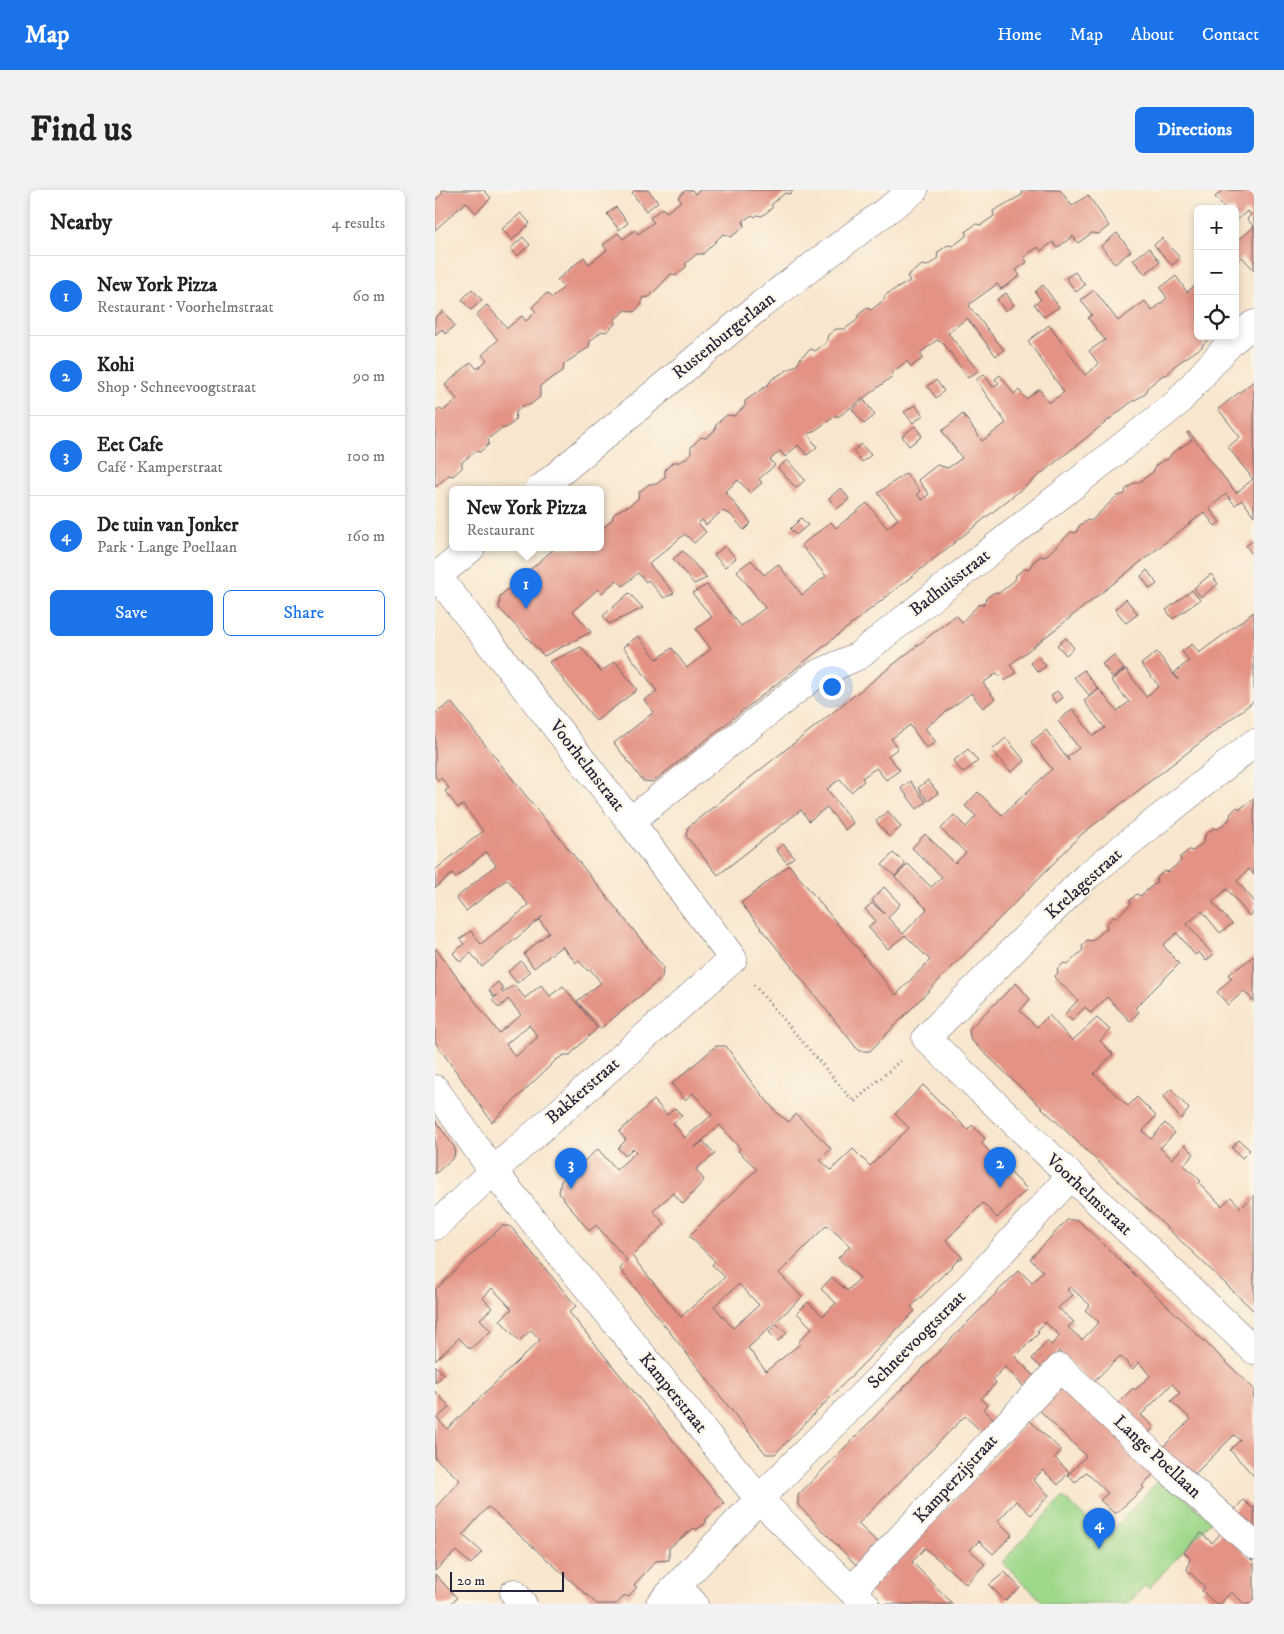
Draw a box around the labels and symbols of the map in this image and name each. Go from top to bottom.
street label: Rustenburgerlaan [668,287,780,384]
street label: Badhuisstraat [905,545,995,621]
pin: 1 [510,568,542,609]
your location [819,674,845,700]
street label: Voorhelmstraat [544,715,630,816]
street label: Krelagestraat [1041,844,1127,924]
street label: Bakkerstraat [542,1053,625,1129]
pin: 2 [984,1147,1016,1188]
pin: 3 [555,1148,587,1189]
street label: Voorhelmstraat [1041,1149,1137,1241]
street label: Schneevoogtstraat [863,1286,971,1394]
street label: Kamperstraat [634,1349,712,1438]
street label: Lange Poellaan [1109,1411,1206,1504]
street label: Kamperzijstraat [909,1430,1003,1528]
pin: 4 [1083,1508,1115,1549]
scale bar [450,1569,564,1592]

